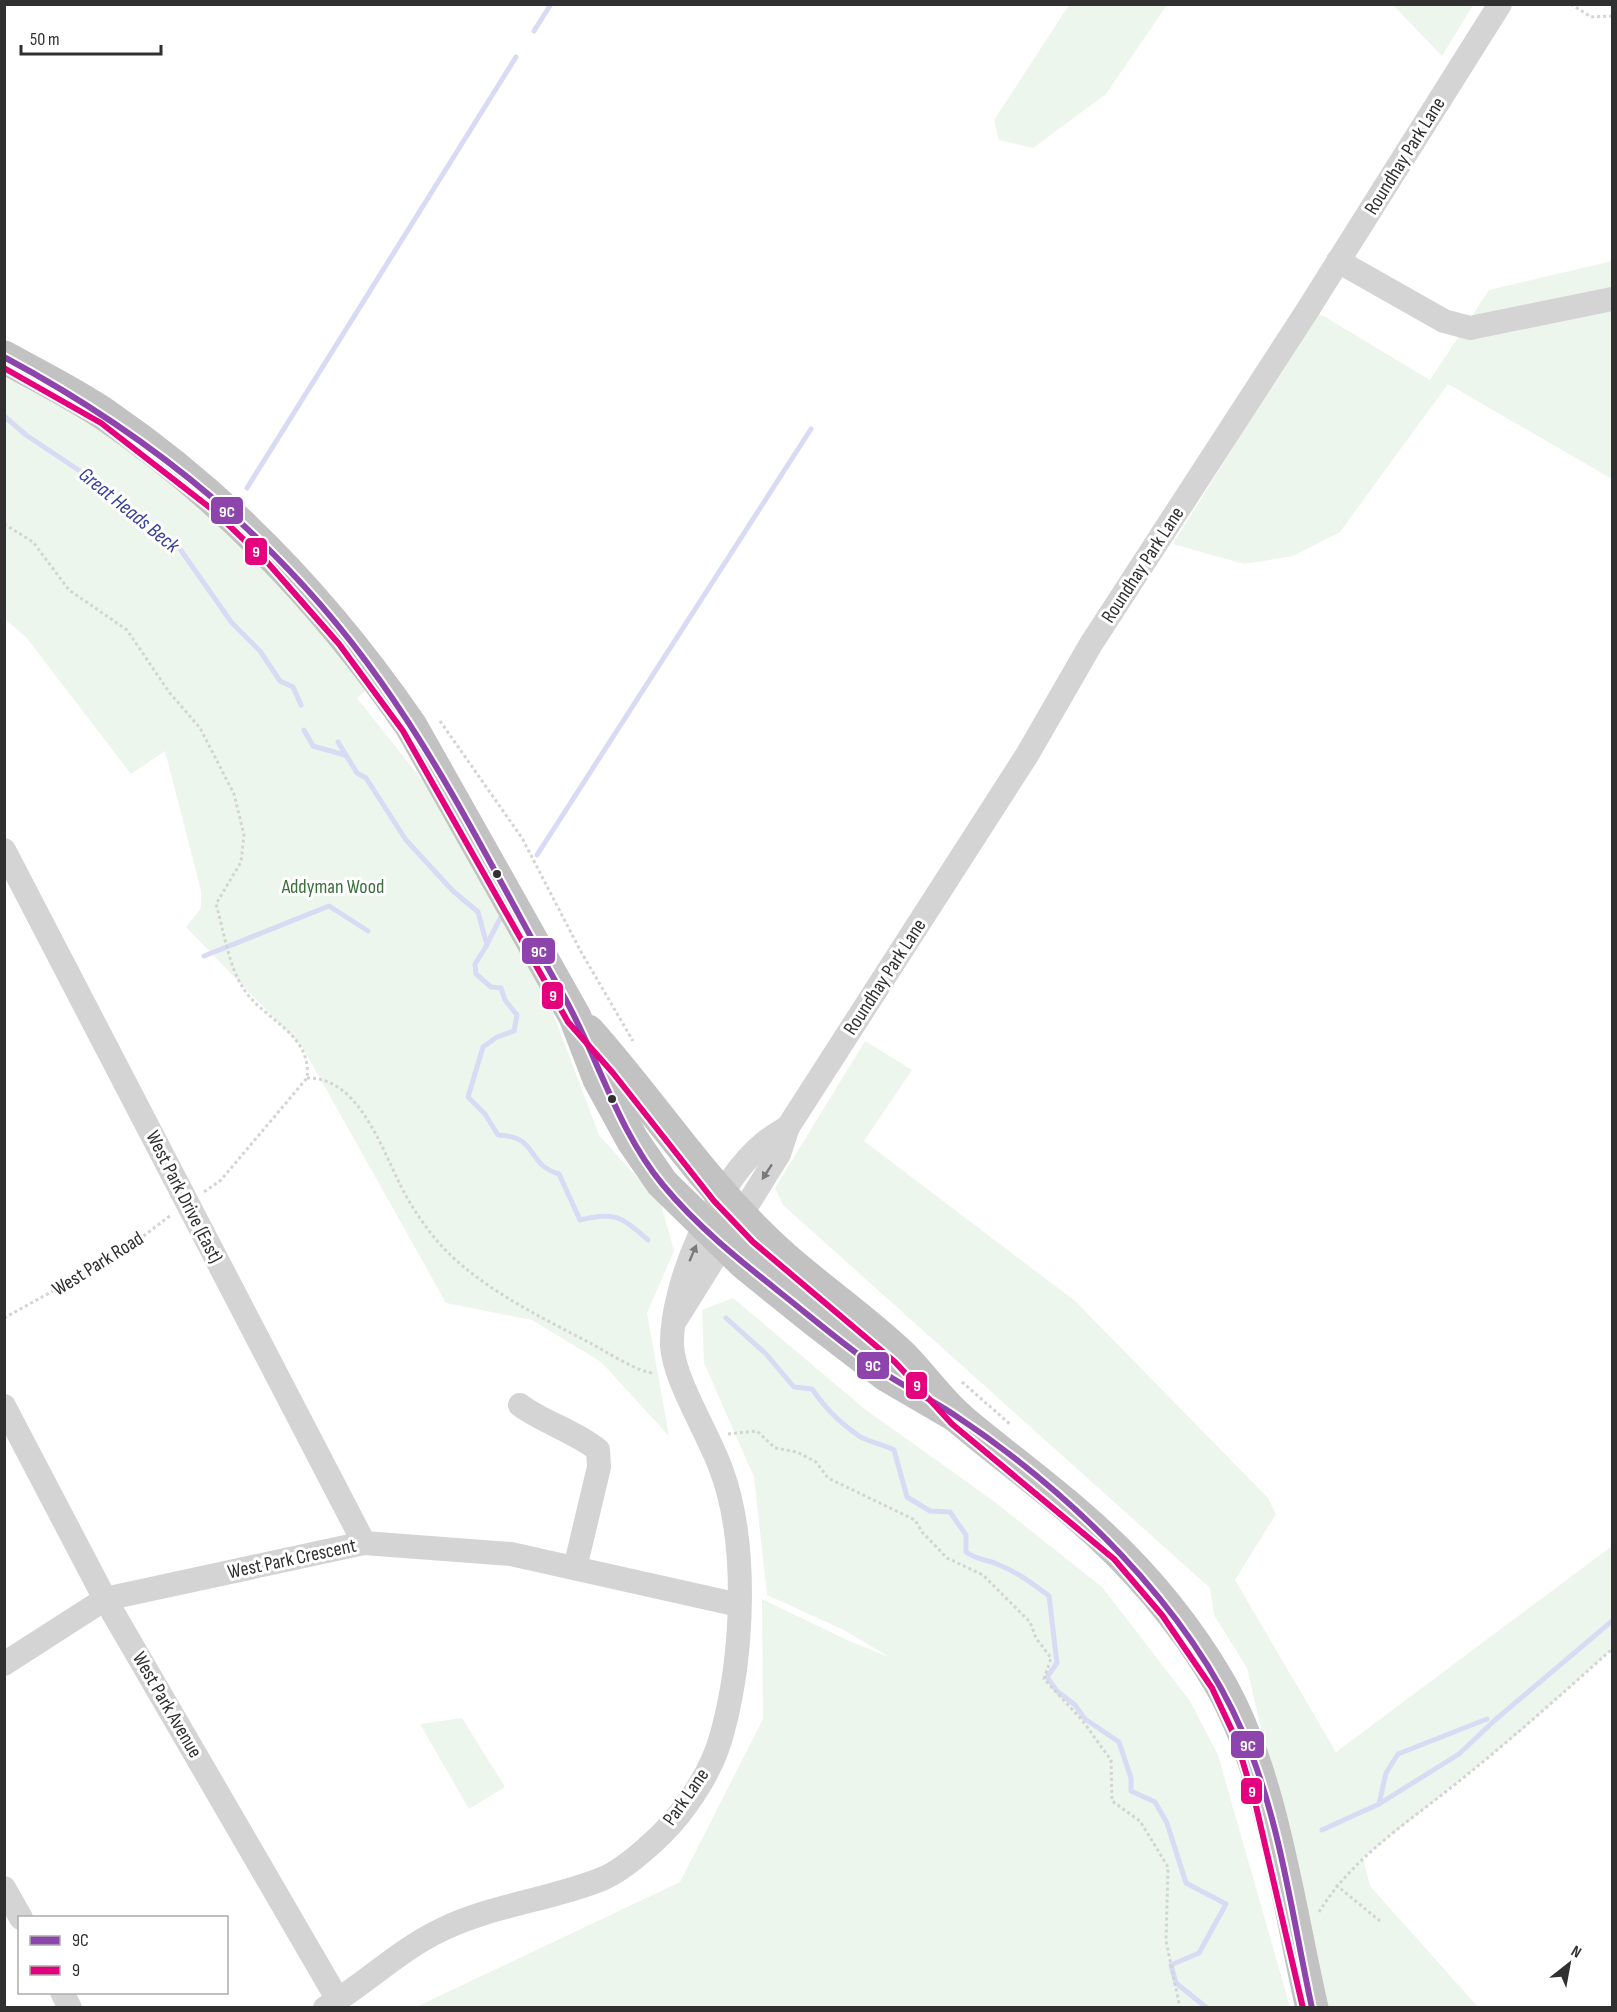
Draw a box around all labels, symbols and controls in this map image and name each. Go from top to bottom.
scale bar [21,18,160,56]
text: 50 m [30,29,60,50]
street label: Roundhay Park Lane [1359,93,1451,219]
water label: Great Heads Beck [74,462,185,559]
line badge: 9C [210,496,244,525]
street label: Roundhay Park Lane [1097,502,1189,628]
text: 9C [219,503,235,522]
line badge: 9 [244,537,268,566]
text: 9 [252,543,260,562]
unlabelled marker [491,868,503,880]
park label: Addyman Wood [281,875,384,899]
street label: Roundhay Park Lane [839,914,931,1040]
line badge: 9C [521,937,556,965]
text: 9C [531,943,547,962]
line badge: 9 [541,981,564,1010]
text: 9 [549,987,557,1006]
unlabelled marker [606,1093,618,1105]
street label: West Park Drive (East) [140,1127,228,1267]
one-way arrow [762,1164,773,1180]
street label: West Park Road [48,1227,148,1301]
one-way arrow [688,1244,698,1262]
line badge: 9C [856,1351,890,1380]
text: 9C [865,1357,881,1376]
line badge: 9 [905,1371,928,1400]
text: 9 [913,1377,921,1396]
street label: West Park Crescent [226,1534,358,1584]
street label: West Park Avenue [127,1648,207,1762]
line badge: 9C [1230,1730,1265,1759]
text: 9C [1240,1737,1256,1756]
street label: Park Lane [658,1764,714,1830]
line badge: 9 [1240,1777,1263,1805]
text: 9 [1248,1783,1256,1802]
legend [18,1916,228,1994]
text: 9C [72,1930,89,1951]
north arrow [1539,1934,1599,1994]
text: N [1567,1942,1585,1963]
text: 9 [72,1960,80,1981]

